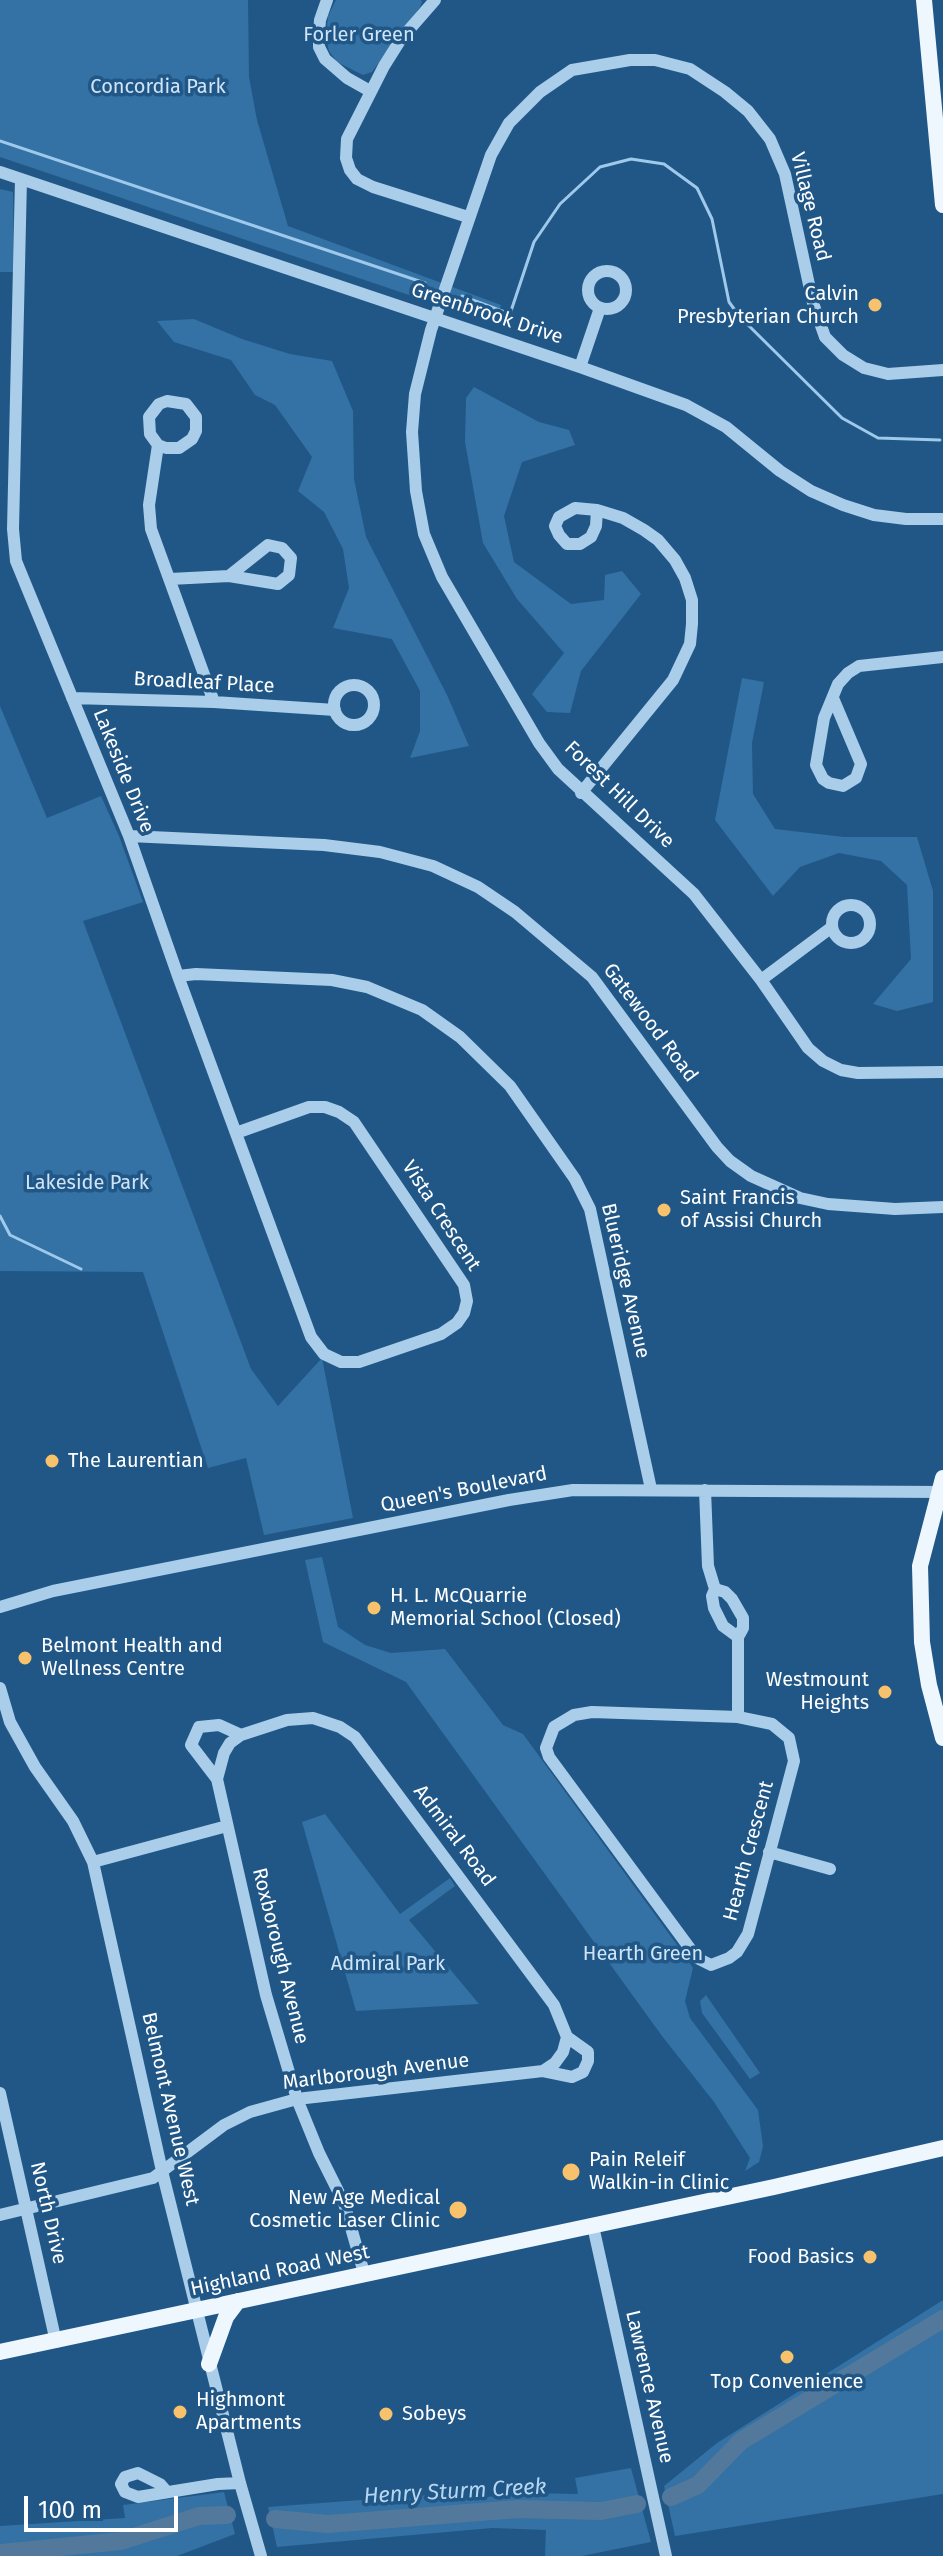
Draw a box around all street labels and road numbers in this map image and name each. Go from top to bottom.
street label: Village Road [785,150,835,264]
street label: Greenbrook Drive [408,278,566,350]
street label: Broadleaf Place [133,667,275,699]
street label: Lakeside Drive [87,705,159,837]
street label: Forest Hill Drive [559,736,679,854]
street label: Gatewood Road [598,959,702,1087]
street label: Vista Crescent [396,1156,486,1276]
street label: Blueridge Avenue [595,1201,655,1361]
street label: Queen's Boulevard [379,1462,549,1518]
street label: Hearth Crescent [719,1778,779,1924]
street label: Admiral Road [408,1780,500,1892]
street label: Roxborough Avenue [246,1865,314,2047]
street label: Belmont Avenue West [136,2010,204,2208]
street label: Marlborough Avenue [281,2049,471,2095]
street label: North Drive [25,2160,71,2266]
street label: Highland Road West [188,2240,372,2302]
street label: Lawrence Avenue [620,2308,678,2466]

